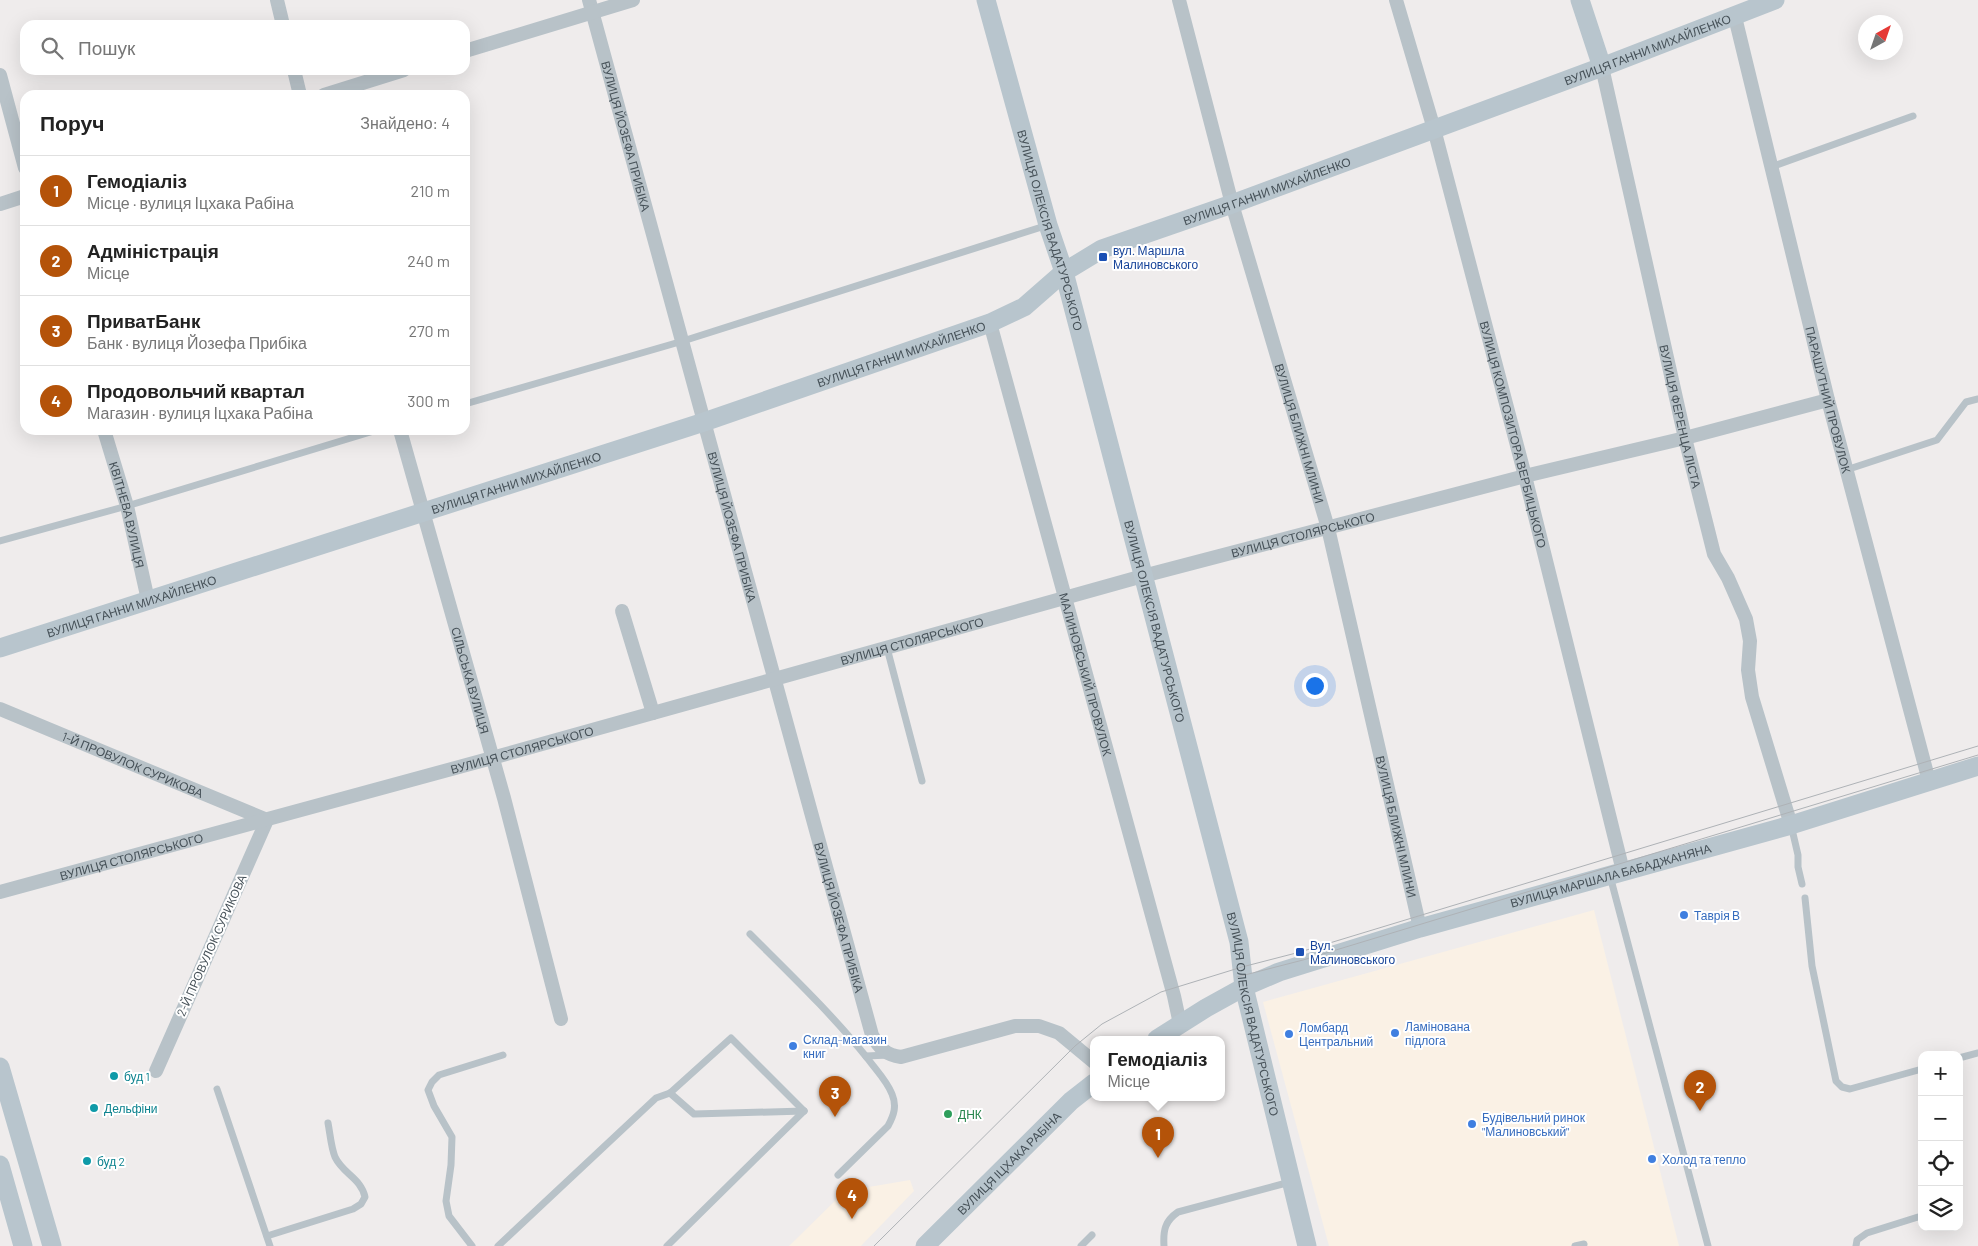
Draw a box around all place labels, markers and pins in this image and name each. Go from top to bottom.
place label: вул. Маршла Малиновського [1113,243,1198,271]
marker: вул. Маршла Малиновського [1097,251,1109,263]
place label: Таврія В [1694,908,1740,923]
marker: Таврія В [1678,909,1690,921]
place label: Вул. Малиновського [1310,938,1395,966]
marker: Вул. Малиновського [1294,946,1306,958]
place label: Ламінована підлога [1405,1019,1470,1048]
place label: Ломбард Центральний [1299,1020,1373,1049]
marker: Ламінована підлога [1389,1027,1401,1039]
marker: Ломбард Центральний [1283,1028,1295,1040]
place label: Склад-магазин книг [803,1032,887,1060]
marker: Склад-магазин книг [787,1040,799,1052]
place label: буд 1 [124,1069,150,1084]
marker: буд 1 [108,1070,120,1082]
pin: 2 [1684,1070,1716,1111]
pin: 3 [819,1076,851,1117]
place label: Дельфіни [104,1101,158,1116]
marker: Дельфіни [88,1102,100,1114]
place label: ДНК [958,1107,982,1122]
marker: ДНК [942,1108,954,1120]
place label: Будівельний ринок "Малиновський" [1482,1110,1586,1138]
pin: 1 [1142,1117,1174,1158]
marker: Будівельний ринок "Малиновський" [1466,1118,1478,1130]
place label: Холод та тепло [1662,1152,1746,1167]
marker: Холод та тепло [1646,1153,1658,1165]
place label: буд 2 [97,1154,125,1169]
marker: буд 2 [81,1155,93,1167]
pin: 4 [836,1178,868,1219]

